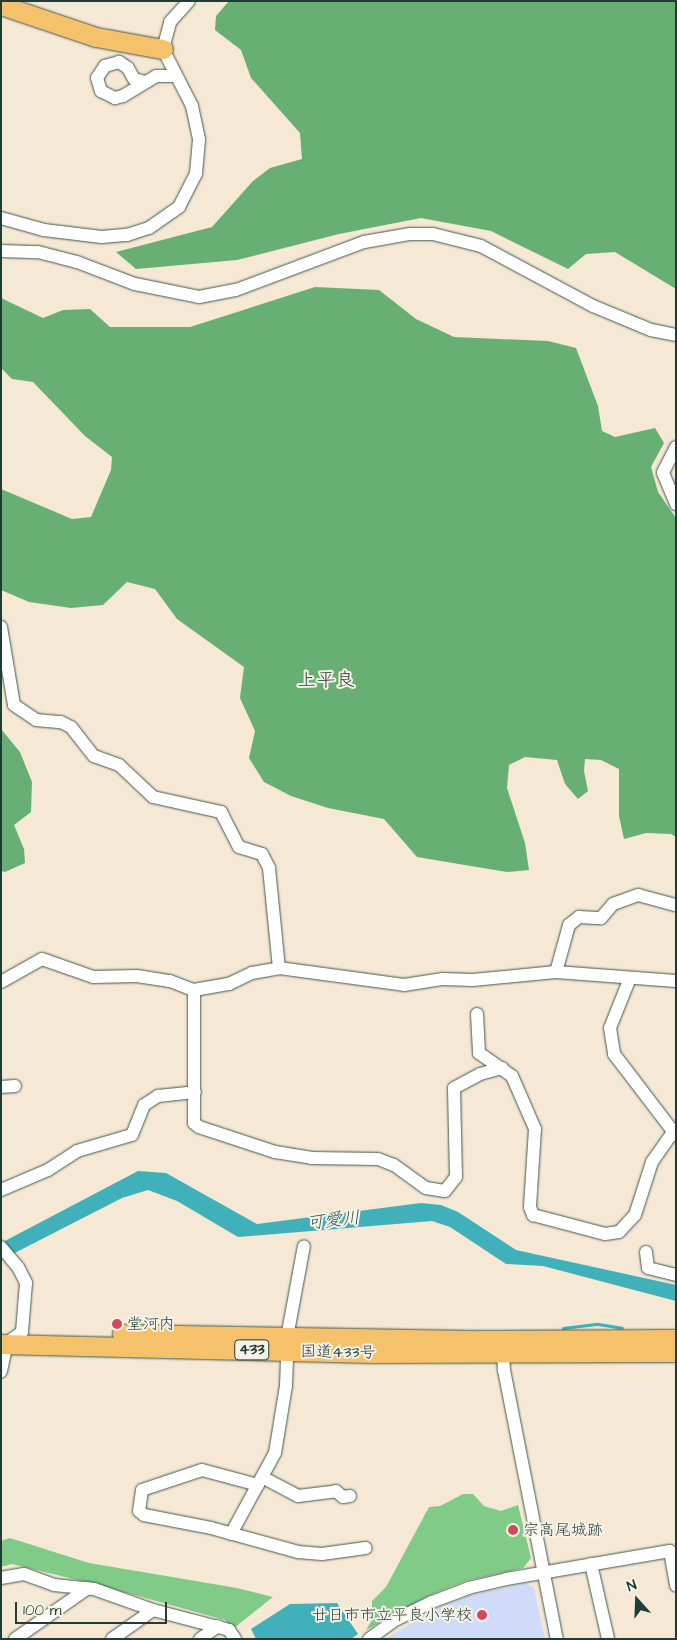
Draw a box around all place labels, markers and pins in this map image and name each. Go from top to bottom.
place label: 堂河内 [127,1314,175,1334]
marker: 堂河内 [111,1318,123,1330]
place label: 宗高尾城跡 [523,1520,603,1540]
marker: 宗高尾城跡 [507,1524,519,1536]
place label: 廿日市市立平良小学校 [312,1605,472,1625]
marker: 廿日市市立平良小学校 [476,1609,488,1621]

